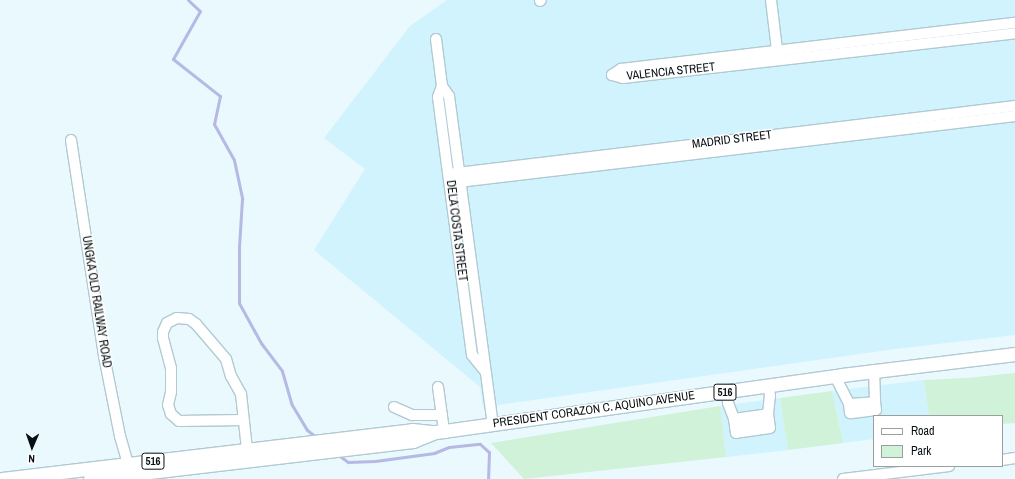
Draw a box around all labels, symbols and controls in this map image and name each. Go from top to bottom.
street label: VALENCIA STREET [626,60,716,84]
street label: MADRID STREET [691,128,773,152]
street label: DELA COSTA STREET [443,179,469,283]
street label: UNGKA OLD RAILWAY ROAD [78,235,114,369]
road number: 516 [713,383,737,401]
street label: PRESIDENT CORAZON C. AQUINO AVENUE [492,389,696,431]
legend [873,415,1003,467]
text: Road [911,423,935,439]
north arrow [12,427,52,467]
text: Park [911,443,931,459]
text: N [28,452,35,466]
road number: 516 [141,452,165,470]

